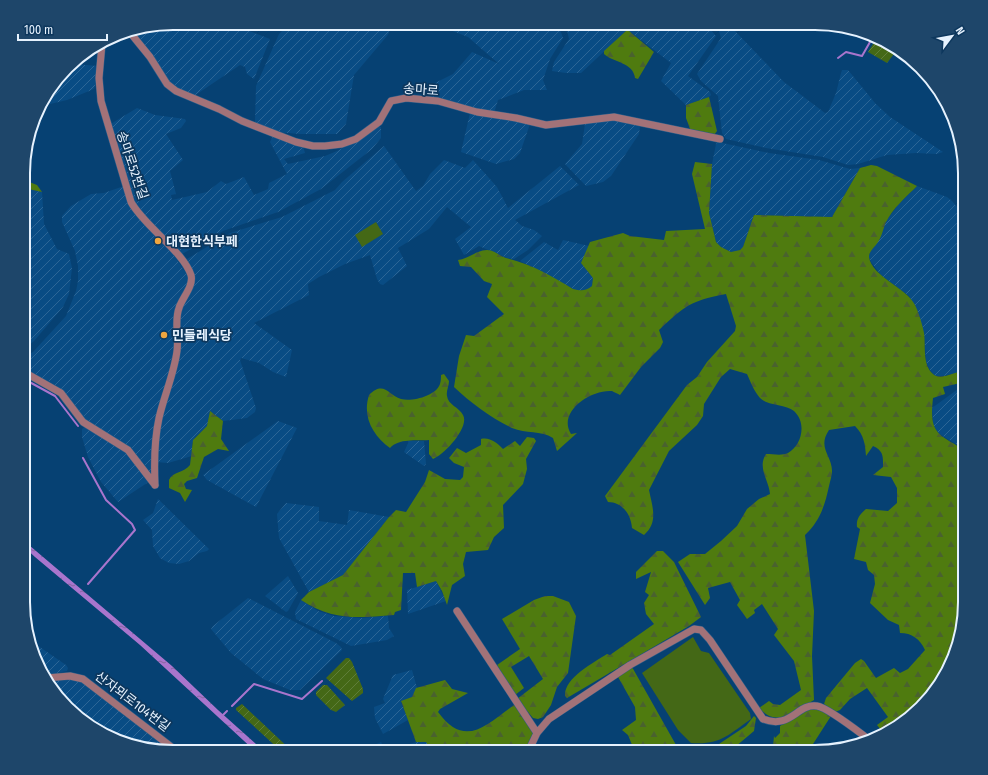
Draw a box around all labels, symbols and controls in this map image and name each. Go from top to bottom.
scale bar [18,16,107,42]
north arrow [932,16,972,56]
text: 100 m [24,23,53,37]
text: N [953,25,967,37]
street label: 송마로 [403,81,439,98]
street label: 송마로52번길 [114,129,151,201]
place label: 대현한식부페 [166,234,238,249]
marker: 대현한식부페 [153,236,163,246]
place label: 민들레식당 [172,328,232,343]
marker: 민들레식당 [159,330,169,340]
street label: 산자뫼로104번길 [92,668,173,734]

